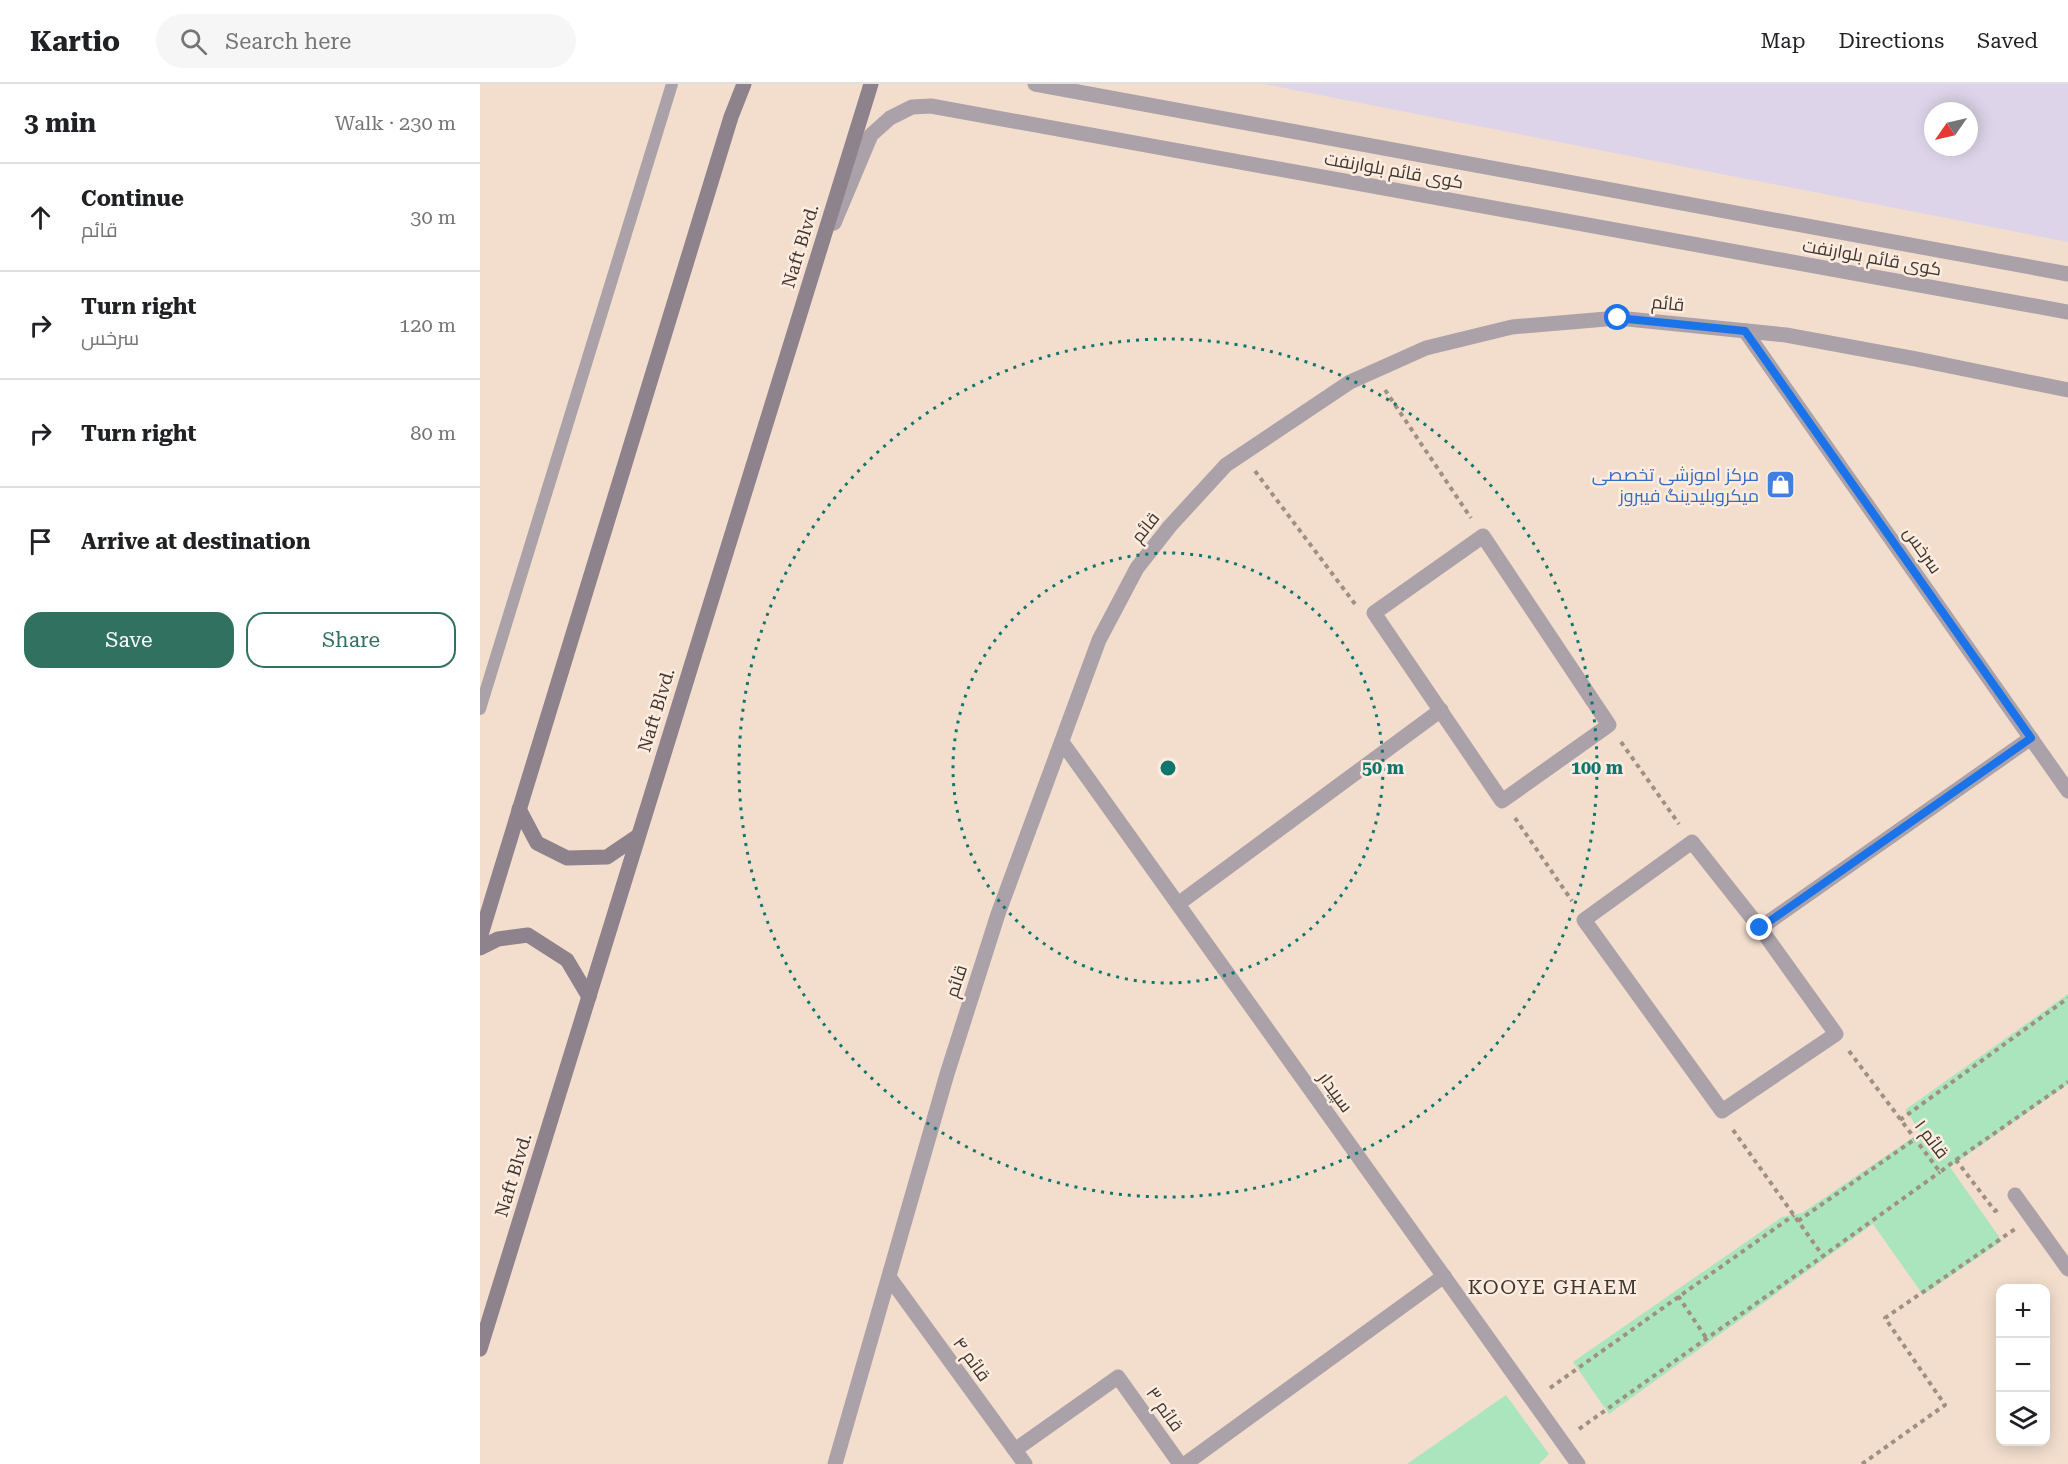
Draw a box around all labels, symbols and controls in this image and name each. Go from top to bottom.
search box [156,14,576,68]
text: Kartio [30,25,120,58]
icon: search [177,25,210,58]
text: Search here [225,29,351,54]
text: Map [1761,29,1805,53]
text: Directions [1838,29,1944,53]
text: Saved [1977,29,2038,53]
north arrow [1924,102,1978,156]
text: 3 min [24,108,96,138]
text: Walk · 230 m [335,111,456,135]
street label: کوی قائم بلوارنفت [1322,147,1465,195]
text: Continue [81,186,184,211]
icon: ahead [24,201,57,234]
street label: Naft Blvd. [777,202,823,290]
text: 30 m [410,205,456,229]
text: قائم [81,218,118,242]
street label: کوی قائم بلوارنفت [1800,234,1943,282]
street label: قائم [1650,291,1685,317]
text: Turn right [81,294,196,319]
route start [1604,304,1630,330]
icon: right [24,309,57,342]
text: 120 m [399,313,456,337]
text: سرخس [81,326,139,350]
icon: right [24,417,57,450]
text: Turn right [81,421,196,446]
text: 80 m [410,421,456,445]
place label: مرکز اموزشی تخصصی میکروبلیدینگ فیبروز [1592,464,1759,507]
shop icon: مرکز اموزشی تخصصی میکروبلیدینگ فیبروز [1764,468,1796,500]
street label: قائم [1126,508,1165,548]
street label: سرخس [1899,523,1947,578]
icon: arrive [24,525,57,558]
text: Arrive at destination [81,529,310,554]
button: Save [24,612,234,668]
button: Share [246,612,456,668]
street label: Naft Blvd. [633,666,679,754]
text: 50 m [1362,757,1405,778]
text: 100 m [1571,757,1624,778]
centre of rings [1158,758,1178,778]
route end [1746,914,1772,940]
street label: قائم [941,962,973,1001]
street label: سپیدار [1313,1067,1358,1117]
street label: قائم ۱ [1909,1115,1953,1164]
street label: Naft Blvd. [490,1131,536,1219]
district label: KOOYE GHAEM [1468,1275,1638,1299]
map controls [1996,1284,2050,1446]
button: + [1996,1284,2050,1338]
street label: قائم ۴ [947,1333,995,1386]
button: − [1996,1338,2050,1392]
street label: قائم ۳ [1141,1383,1188,1437]
button: layers [1996,1392,2050,1446]

